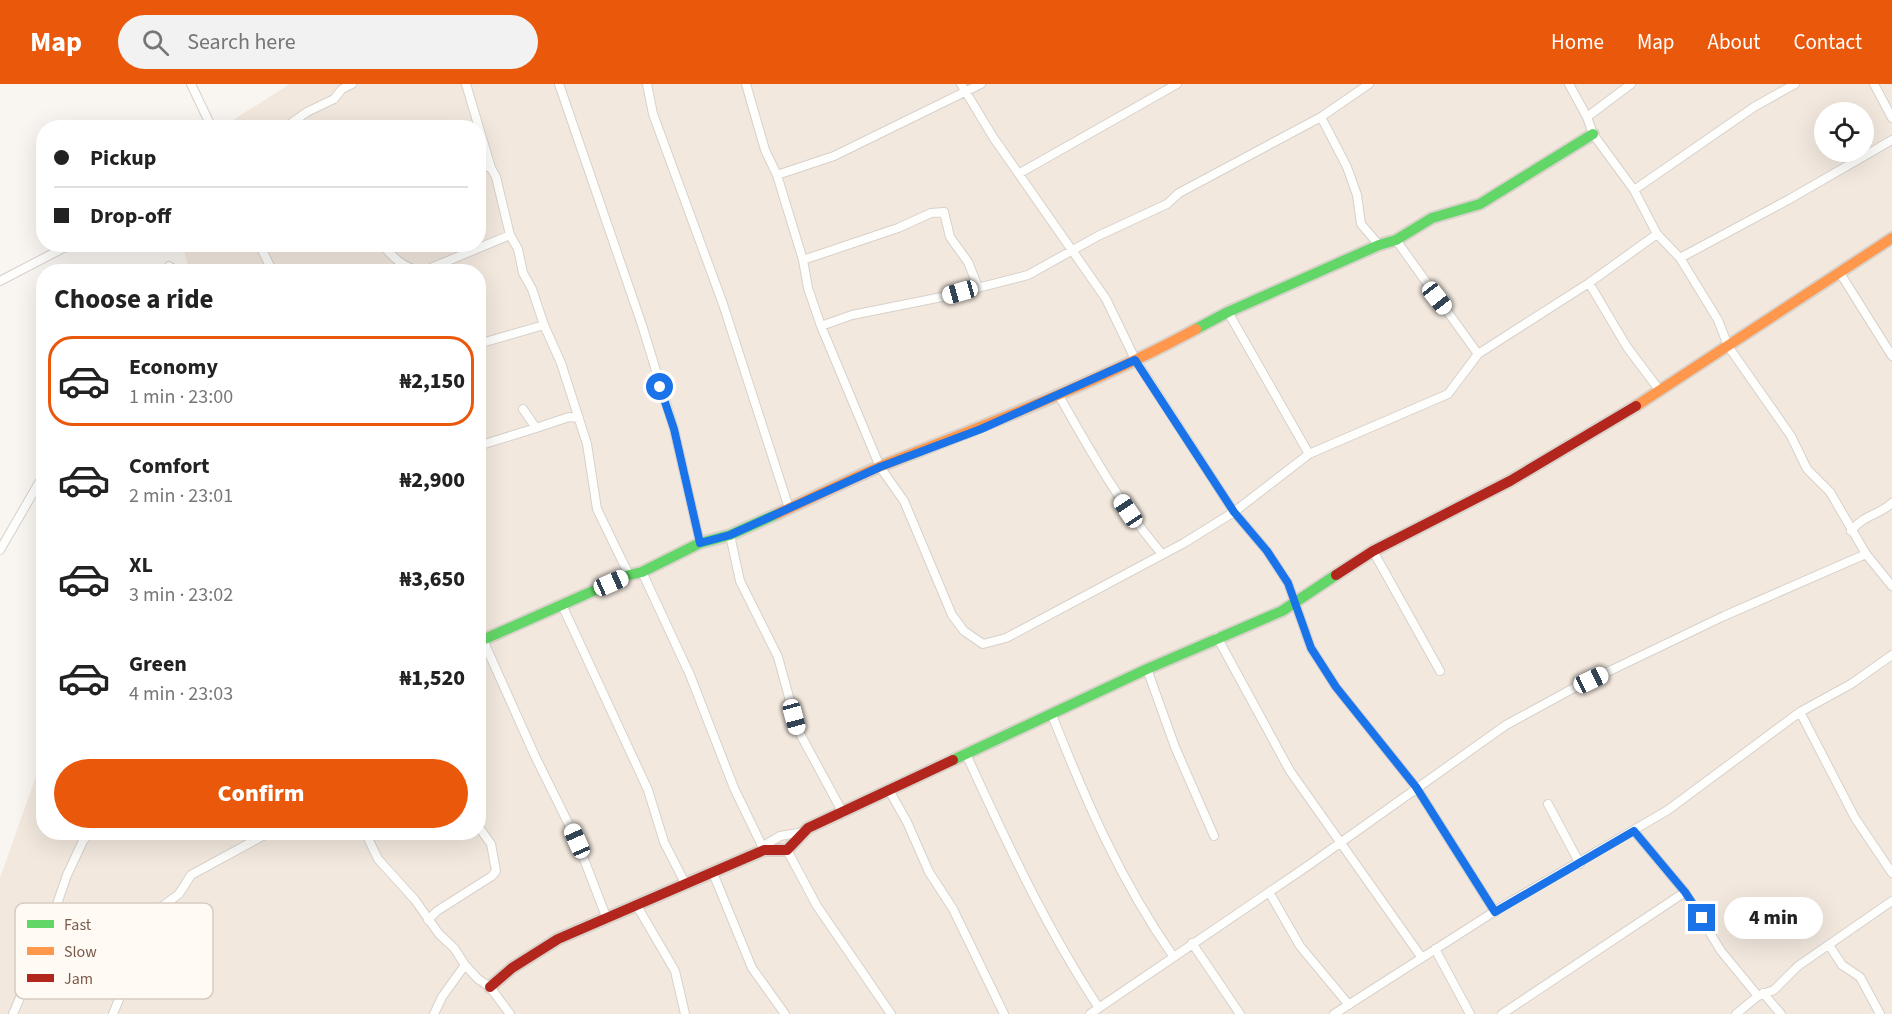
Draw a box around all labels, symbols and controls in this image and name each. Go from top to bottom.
search box [118,15,538,69]
text: Map [30,22,82,62]
icon: search [139,26,172,59]
text: Search here [187,26,296,58]
text: Home [1551,27,1604,57]
text: Map [1637,27,1675,57]
text: About [1708,27,1760,57]
text: Contact [1793,27,1862,57]
map controls [1814,102,1874,162]
button: locate [1814,102,1874,162]
text: Pickup [90,142,156,174]
text: Drop-off [90,200,171,232]
car [940,278,980,306]
car [1419,278,1455,318]
text: Choose a ride [54,280,214,319]
text: Economy [129,351,218,383]
icon: car [57,354,111,408]
text: ₦2,150 [399,365,465,397]
route start [646,373,673,400]
text: 1 min · 23:00 [129,383,233,411]
text: Comfort [129,450,210,482]
icon: car [57,453,111,507]
text: ₦2,900 [399,464,465,496]
text: 2 min · 23:01 [129,482,233,510]
car [1110,491,1146,531]
text: XL [129,549,153,581]
icon: car [57,552,111,606]
text: ₦3,650 [399,563,465,595]
car [591,567,631,599]
text: 3 min · 23:02 [129,581,233,609]
text: Green [129,648,187,680]
icon: car [57,651,111,705]
text: ₦1,520 [399,662,465,694]
car [1571,664,1611,696]
text: 4 min · 23:03 [129,680,233,708]
car [781,697,807,737]
button: Confirm [54,759,468,828]
car [561,821,593,861]
callout: 4 min [1723,897,1822,939]
legend [15,903,213,999]
route end [1688,904,1715,931]
text: 4 min [1749,904,1798,932]
text: Fast [64,914,92,936]
text: Slow [64,941,97,963]
text: Jam [64,968,93,990]

